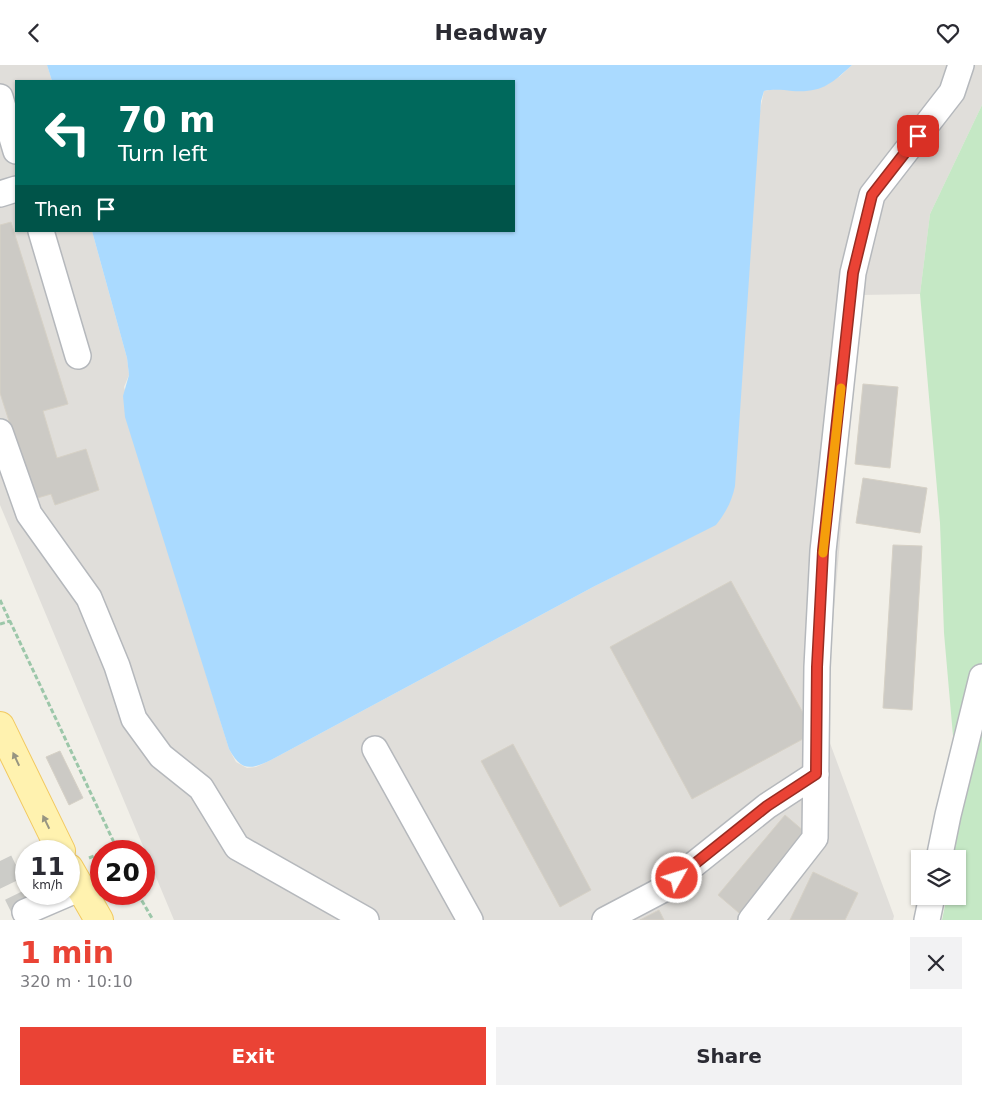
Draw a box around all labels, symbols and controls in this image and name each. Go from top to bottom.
icon: back [20,19,48,47]
icon: heart [934,19,962,47]
text: Headway [435,20,547,45]
icon: left [35,100,100,165]
text: 70 m [118,100,215,140]
pin [897,115,939,157]
icon: arrive [904,122,932,150]
text: Turn left [118,141,207,166]
icon: arrive [92,195,120,223]
text: Then [35,198,82,220]
one-way arrow [12,752,20,766]
one-way arrow [42,815,50,829]
speed limit sign: 20 [90,840,155,905]
map controls [911,850,966,905]
button: layers [911,850,966,905]
position arrow [650,851,702,903]
text: 11 [30,852,65,881]
text: km/h [32,878,63,892]
text: 1 min [20,935,114,970]
button: close [910,937,962,989]
text: 320 m · 10:10 [20,972,133,991]
button: Exit [20,1027,486,1085]
button: Share [496,1027,962,1085]

